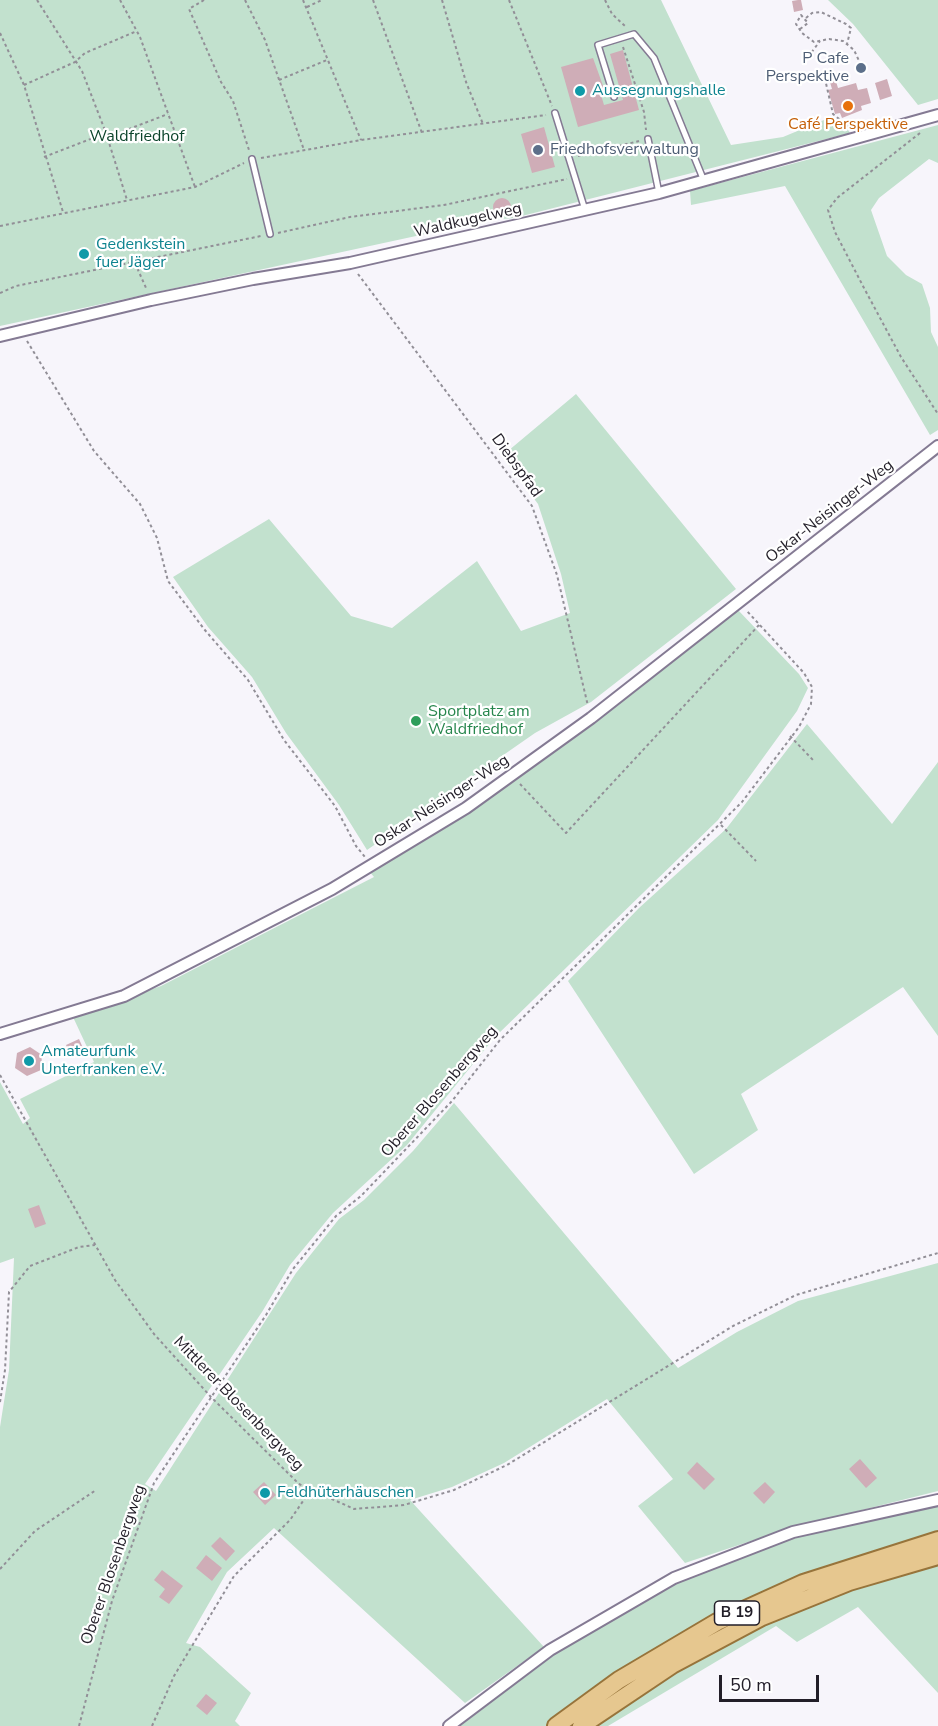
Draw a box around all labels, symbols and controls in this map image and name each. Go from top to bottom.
place label: P Cafe Perspektive [766,49,849,87]
marker: P Cafe Perspektive [854,61,868,75]
place label: Aussegnungshalle [592,81,726,101]
marker: Aussegnungshalle [573,84,587,98]
marker: Café Perspektive [841,99,855,113]
place label: Café Perspektive [788,115,908,135]
park label: Waldfriedhof [89,127,185,147]
place label: Friedhofsverwaltung [550,140,699,160]
marker: Friedhofsverwaltung [531,143,545,157]
street label: Waldkugelweg [412,199,524,243]
place label: Gedenkstein fuer Jäger [96,235,185,273]
marker: Gedenkstein fuer Jäger [77,247,91,261]
street label: Diebspfad [487,431,545,501]
street label: Oskar-Neisinger-Weg [762,456,898,568]
place label: Sportplatz am Waldfriedhof [428,702,530,740]
marker: Sportplatz am Waldfriedhof [409,714,423,728]
street label: Oskar-Neisinger-Weg [371,751,513,853]
street label: Oberer Blosenbergweg [378,1022,502,1162]
place label: Amateurfunk Unterfranken e.V. [41,1042,165,1080]
marker: Amateurfunk Unterfranken e.V. [22,1054,36,1068]
street label: Mittlerer Blosenbergweg [169,1333,307,1475]
street label: Oberer Blosenbergweg [78,1483,150,1647]
place label: Feldhüterhäuschen [277,1483,414,1503]
marker: Feldhüterhäuschen [258,1486,272,1500]
road number: B 19 [714,1601,760,1625]
scale bar [722,1663,822,1701]
text: 50 m [730,1673,772,1697]

